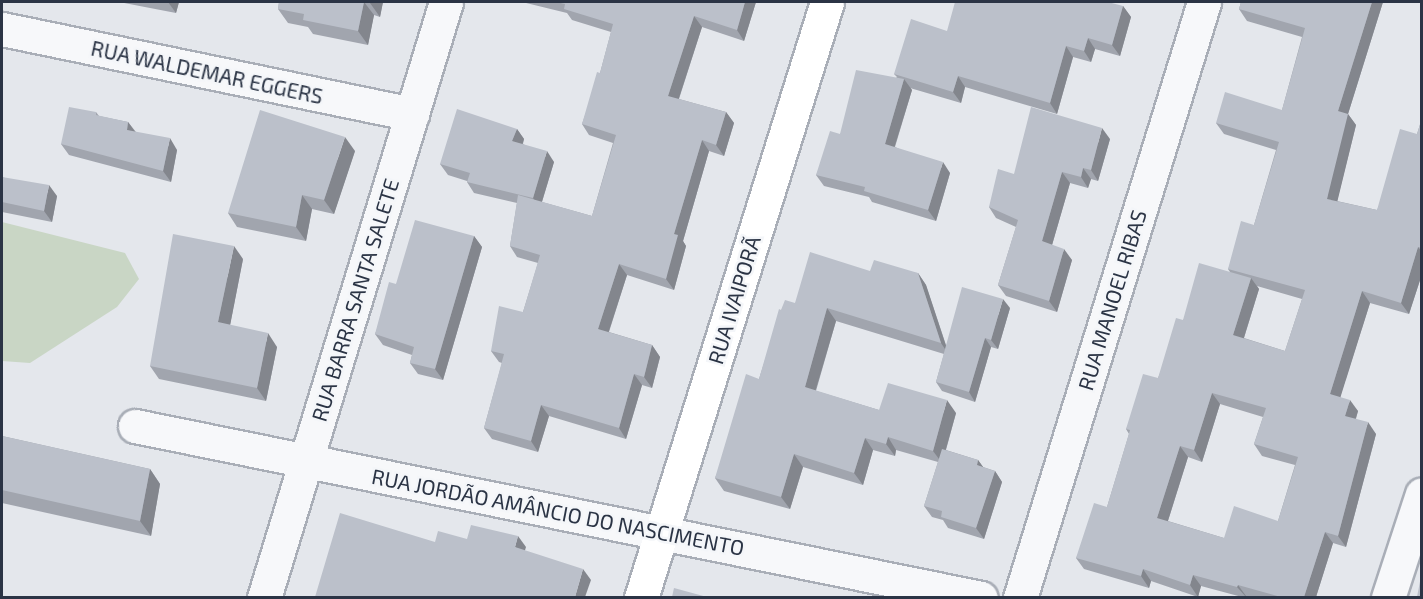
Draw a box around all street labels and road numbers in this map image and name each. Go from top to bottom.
street label: RUA WALDEMAR EGGERS [88,35,326,109]
street label: RUA BARRA SANTA SALETE [306,175,404,425]
street label: RUA MANOEL RIBAS [1072,206,1152,394]
street label: RUA IVAIPORÃ [702,233,766,367]
street label: RUA JORDÃO AMÂNCIO DO NASCIMENTO [369,463,747,561]

